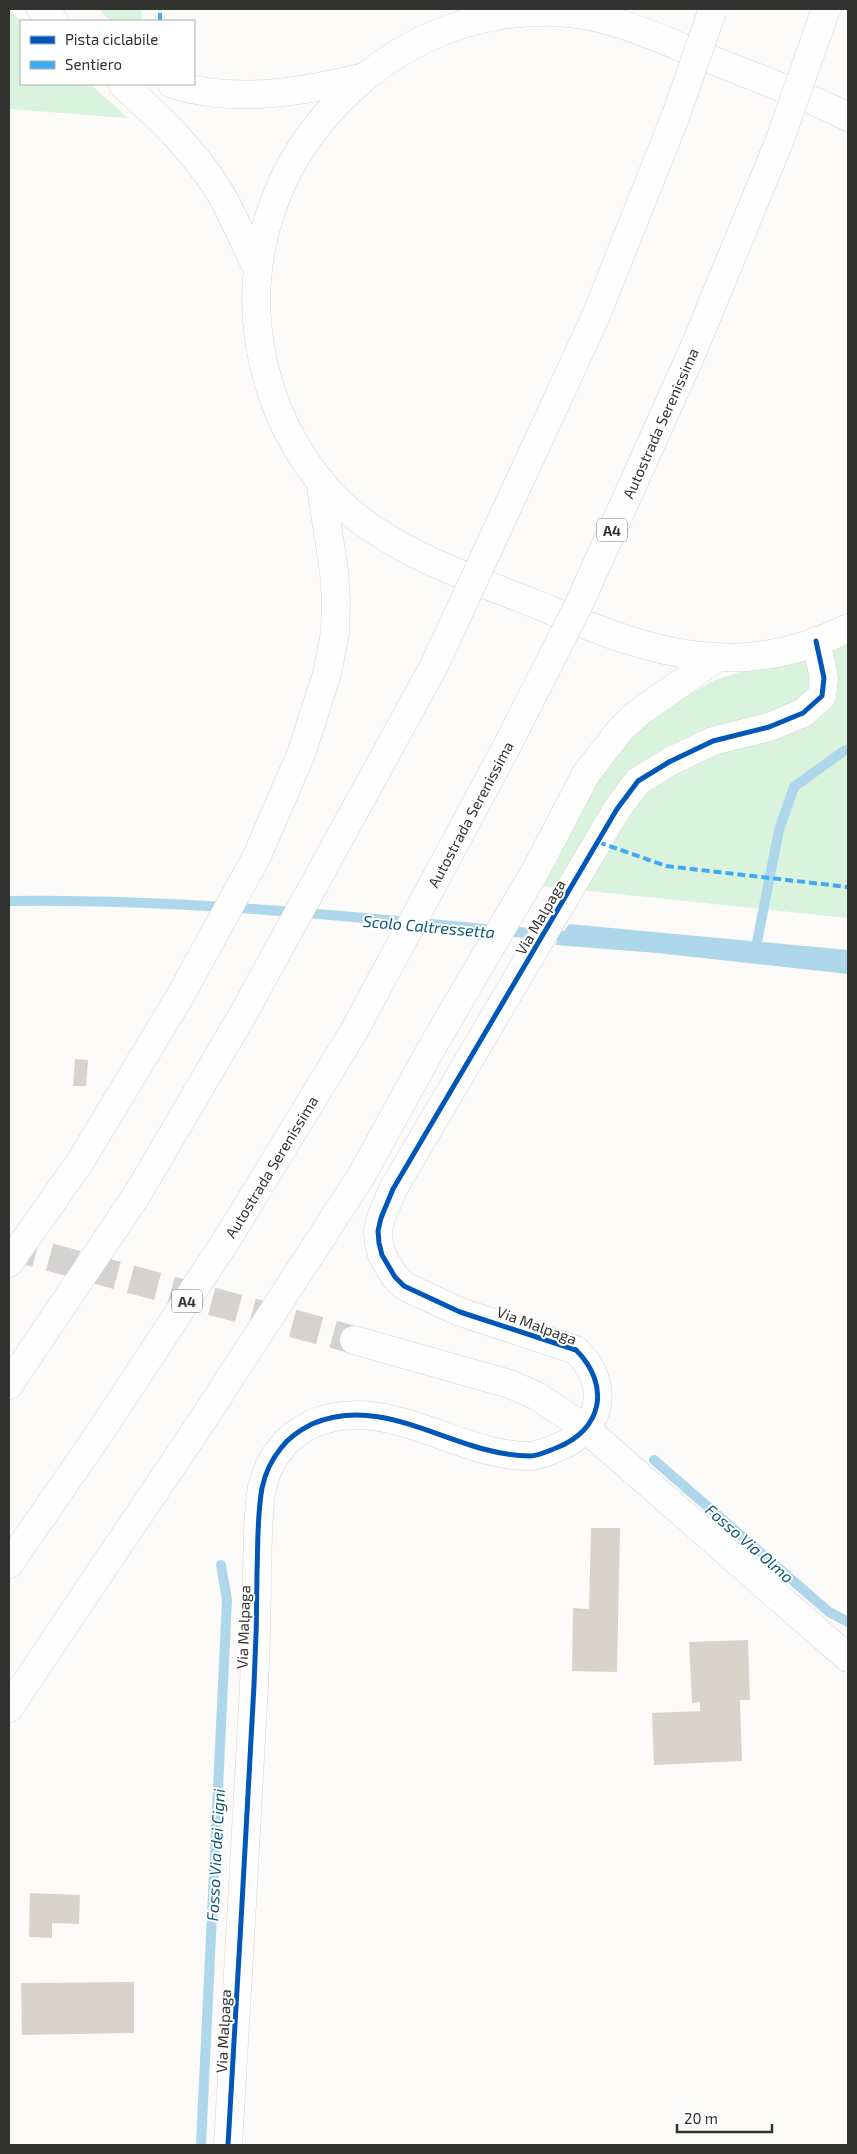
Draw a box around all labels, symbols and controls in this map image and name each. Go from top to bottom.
legend [20,20,195,85]
text: Pista ciclabile [65,30,158,48]
text: Sentiero [65,55,122,73]
street label: Autostrada Serenissima [619,345,702,501]
road number: A4 [597,518,627,542]
street label: Autostrada Serenissima [424,738,517,890]
street label: Via Malpaga [511,876,569,958]
water label: Scolo Caltressetta [362,911,496,941]
street label: Autostrada Serenissima [221,1092,321,1241]
road number: A4 [172,1290,202,1312]
street label: Via Malpaga [495,1302,579,1348]
water label: Fosso Via Olmo [702,1500,798,1586]
street label: Via Malpaga [233,1585,253,1669]
water label: Fosso Via dei Cigni [202,1788,228,1922]
street label: Via Malpaga [212,1989,234,2073]
scale bar [677,2102,772,2134]
text: 20 m [684,2109,718,2127]

